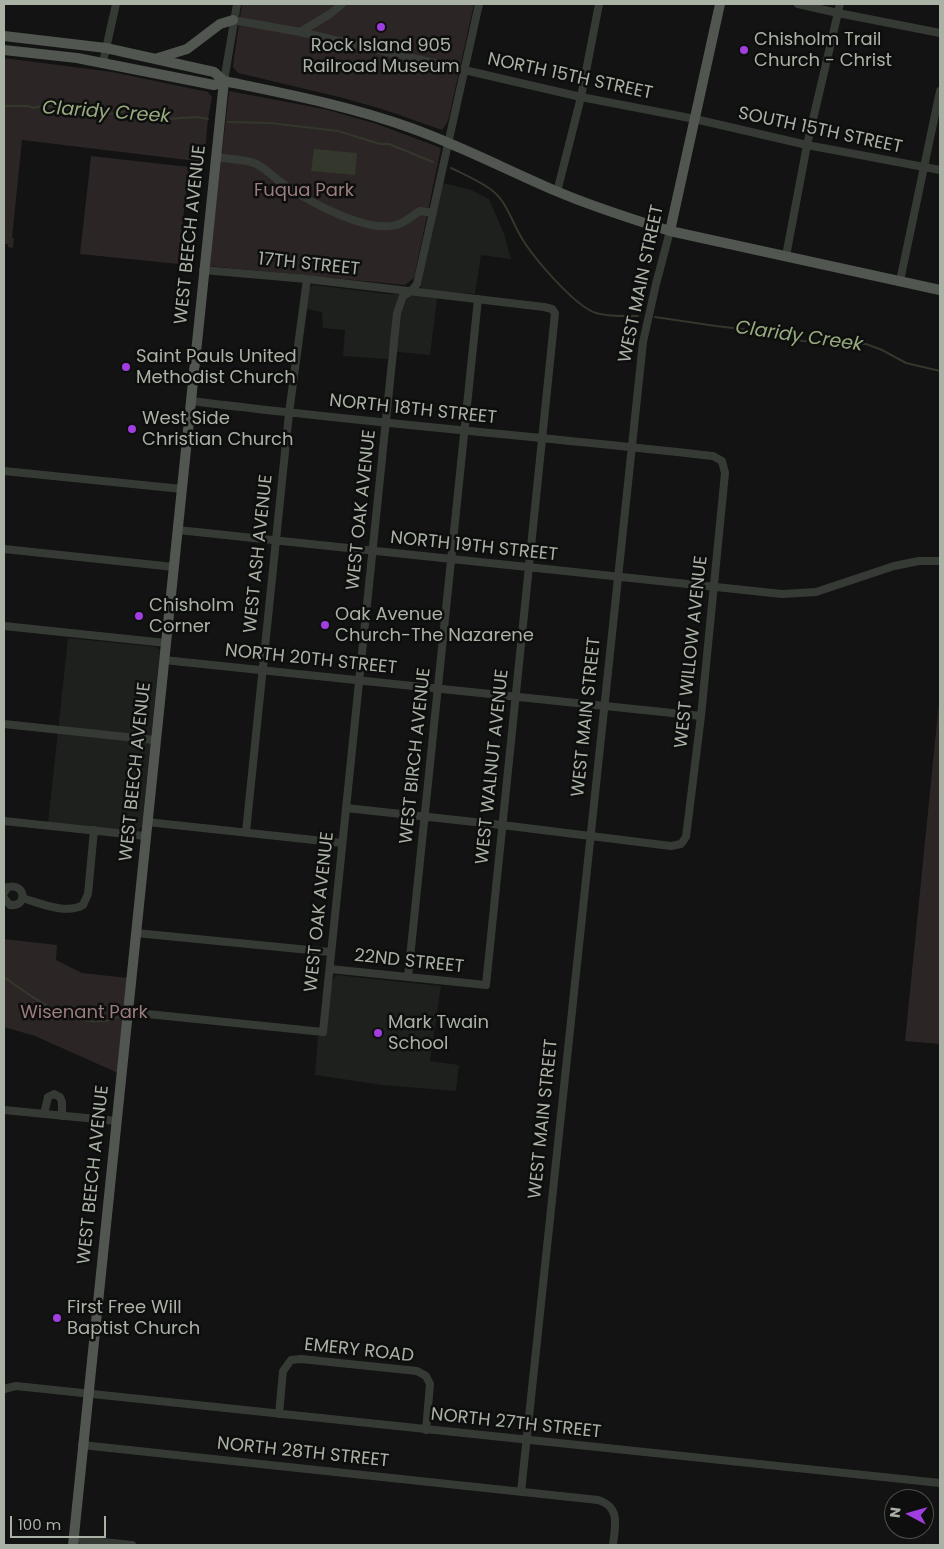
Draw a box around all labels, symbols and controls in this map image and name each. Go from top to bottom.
marker: Rock Island 905 Railroad Museum [375,21,387,33]
place label: Chisholm Trail Church - Christ [754,29,892,72]
place label: Rock Island 905 Railroad Museum [303,35,459,78]
marker: Chisholm Trail Church - Christ [738,44,750,56]
street label: NORTH 15TH STREET [485,49,655,105]
water label: Claridy Creek [41,97,171,129]
street label: SOUTH 15TH STREET [736,103,904,159]
street label: WEST BEECH AVENUE [171,144,211,326]
park label: Fuqua Park [254,180,354,202]
street label: WEST MAIN STREET [615,203,669,365]
street label: 17TH STREET [257,249,361,281]
water label: Claridy Creek [734,317,864,357]
place label: Saint Pauls United Methodist Church [136,346,297,388]
marker: Saint Pauls United Methodist Church [120,361,132,373]
street label: NORTH 18TH STREET [328,390,498,430]
place label: West Side Christian Church [142,408,294,450]
marker: West Side Christian Church [126,423,138,435]
street label: WEST OAK AVENUE [343,429,381,591]
street label: WEST ASH AVENUE [240,474,278,634]
street label: NORTH 19TH STREET [389,527,559,567]
street label: WEST WILLOW AVENUE [671,555,713,749]
place label: Chisholm Corner [149,595,234,638]
place label: Oak Avenue Church-The Nazarene [335,604,534,646]
marker: Chisholm Corner [133,610,145,622]
marker: Oak Avenue Church-The Nazarene [319,619,331,631]
street label: WEST MAIN STREET [568,636,606,798]
street label: NORTH 20TH STREET [224,640,398,680]
street label: WEST BIRCH AVENUE [396,667,436,845]
street label: WEST WALNUT AVENUE [472,668,514,866]
street label: WEST BEECH AVENUE [116,681,156,863]
street label: WEST OAK AVENUE [301,831,339,993]
street label: 22ND STREET [353,945,465,979]
park label: Wisenant Park [20,1002,148,1024]
place label: Mark Twain School [388,1012,489,1054]
marker: Mark Twain School [372,1027,384,1039]
street label: WEST MAIN STREET [525,1038,563,1200]
street label: WEST BEECH AVENUE [74,1084,114,1266]
place label: First Free Will Baptist Church [67,1297,200,1340]
marker: First Free Will Baptist Church [51,1312,63,1324]
street label: EMERY ROAD [303,1335,415,1367]
street label: NORTH 27TH STREET [430,1404,602,1444]
street label: NORTH 28TH STREET [216,1433,390,1473]
north arrow [884,1489,934,1539]
scale bar [12,1506,109,1538]
text: N [885,1506,906,1519]
text: 100 m [18,1514,61,1535]

